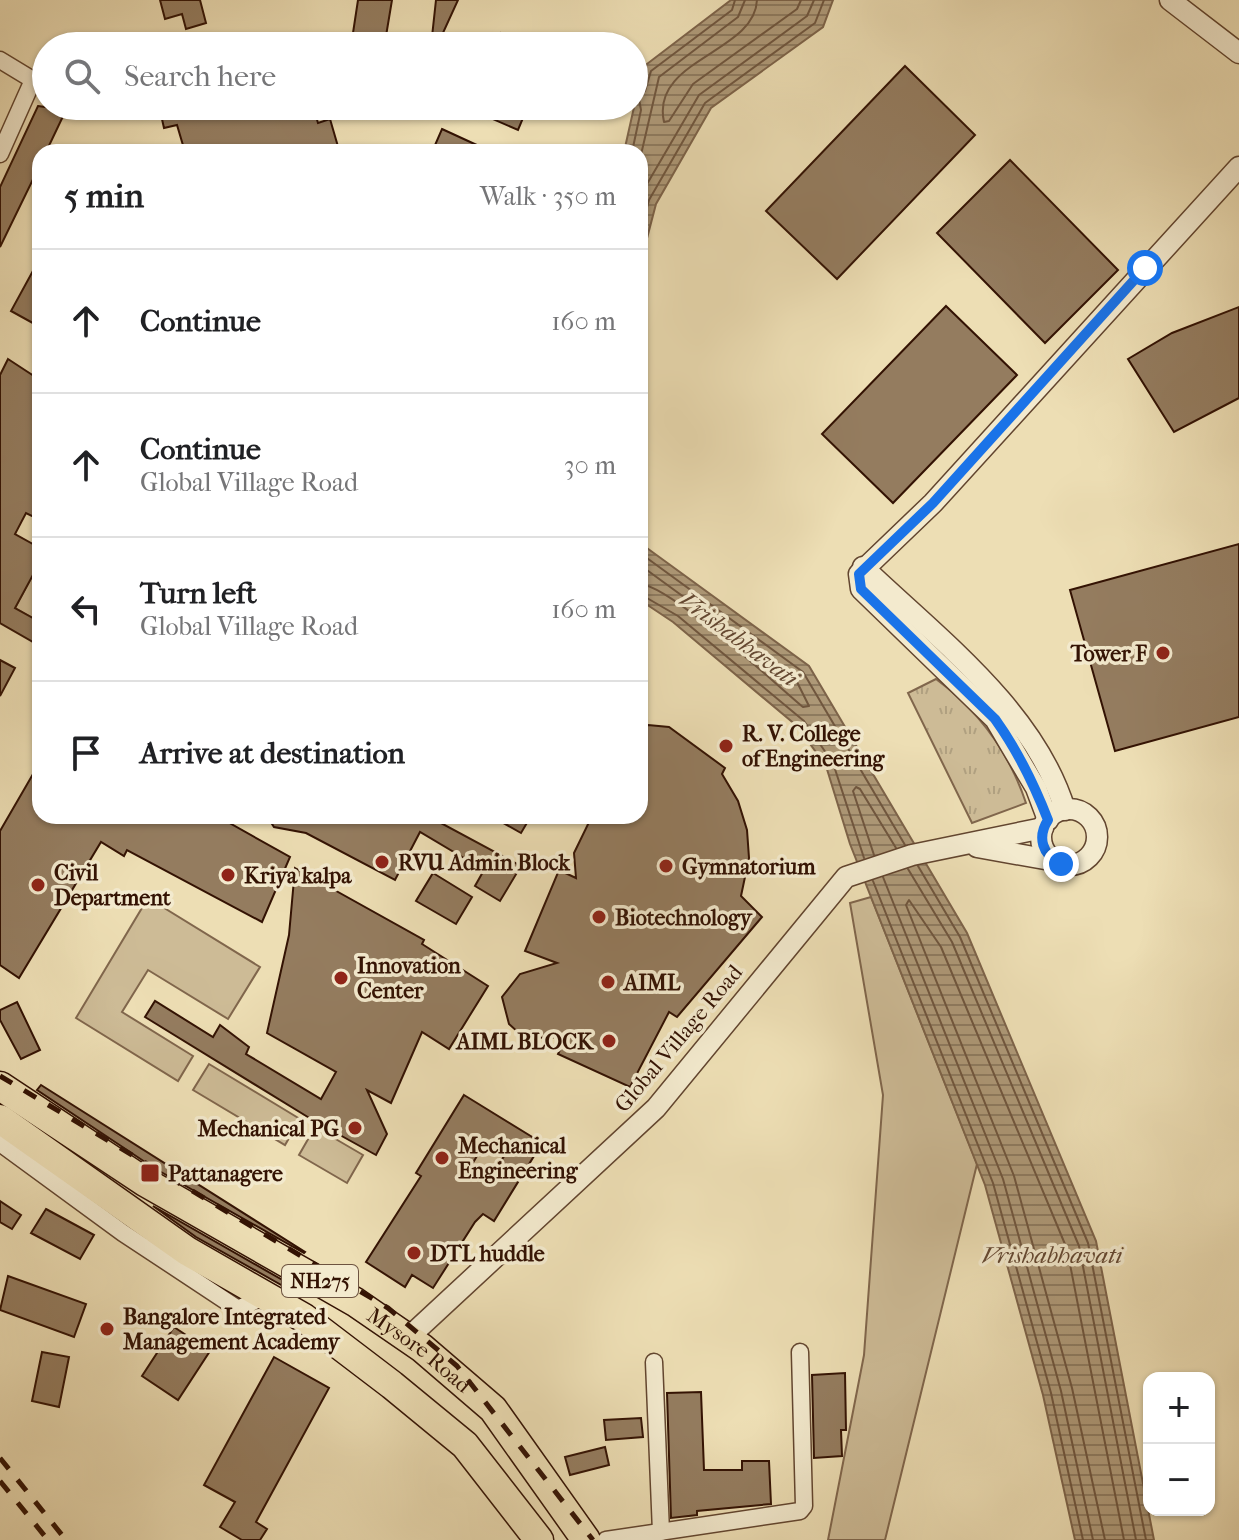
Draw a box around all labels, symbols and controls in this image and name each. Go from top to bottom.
search box [32,32,648,120]
icon: search [60,54,104,98]
text: Search here [124,59,276,94]
text: 5 min [64,176,144,216]
text: Walk · 350 m [480,181,616,212]
route start [1127,250,1163,286]
icon: ahead [64,299,108,343]
text: Continue [140,304,261,339]
text: 160 m [551,306,616,337]
text: Continue [140,432,261,467]
icon: ahead [64,443,108,487]
text: 30 m [564,450,616,481]
text: Global Village Road [140,467,358,498]
text: Turn left [140,576,257,611]
water label: Vrishabhavati [674,586,805,694]
icon: left [64,587,108,631]
text: 160 m [551,594,616,625]
text: Global Village Road [140,611,358,642]
place label: Tower F [1070,641,1147,667]
marker: Tower F [1154,644,1172,662]
place label: R. V. College of Engineering [742,721,886,772]
icon: arrive [64,731,108,775]
text: Arrive at destination [140,736,405,771]
marker: R. V. College of Engineering [717,737,735,755]
route end [1043,846,1079,882]
place label: RVU Admin Block [398,850,570,876]
marker: RVU Admin Block [373,853,391,871]
place label: Gymnatorium [682,854,816,880]
marker: Gymnatorium [657,857,675,875]
place label: Civil Department [54,860,172,911]
place label: Kriya kalpa [244,863,352,889]
marker: Kriya kalpa [219,866,237,884]
marker: Civil Department [29,876,47,894]
place label: Biotechnology [615,905,753,931]
marker: Biotechnology [590,908,608,926]
place label: Innovation Center [357,953,461,1004]
street label: Global Village Road [610,959,749,1118]
marker: Innovation Center [332,969,350,987]
place label: AIML [622,970,681,996]
marker: AIML [599,973,617,991]
place label: AIML BLOCK [454,1029,595,1055]
marker: AIML BLOCK [600,1032,618,1050]
place label: Mechanical PG [196,1116,339,1142]
marker: Mechanical PG [346,1119,364,1137]
place label: Mechanical Engineering [457,1133,579,1184]
marker: Mechanical Engineering [433,1149,451,1167]
place label: Pattanagere [168,1161,283,1187]
marker: Pattanagere [139,1162,161,1184]
place label: DTL huddle [430,1241,545,1267]
water label: Vrishabhavati [982,1241,1124,1269]
marker: DTL huddle [405,1244,423,1262]
road number: NH275 [282,1265,358,1297]
street label: Mysore Road [362,1302,477,1399]
place label: Bangalore Integrated Management Academy [122,1304,341,1355]
marker: Bangalore Integrated Management Academy [98,1320,116,1338]
map controls [1143,1372,1215,1516]
button: + [1143,1372,1215,1444]
button: − [1143,1444,1215,1516]

